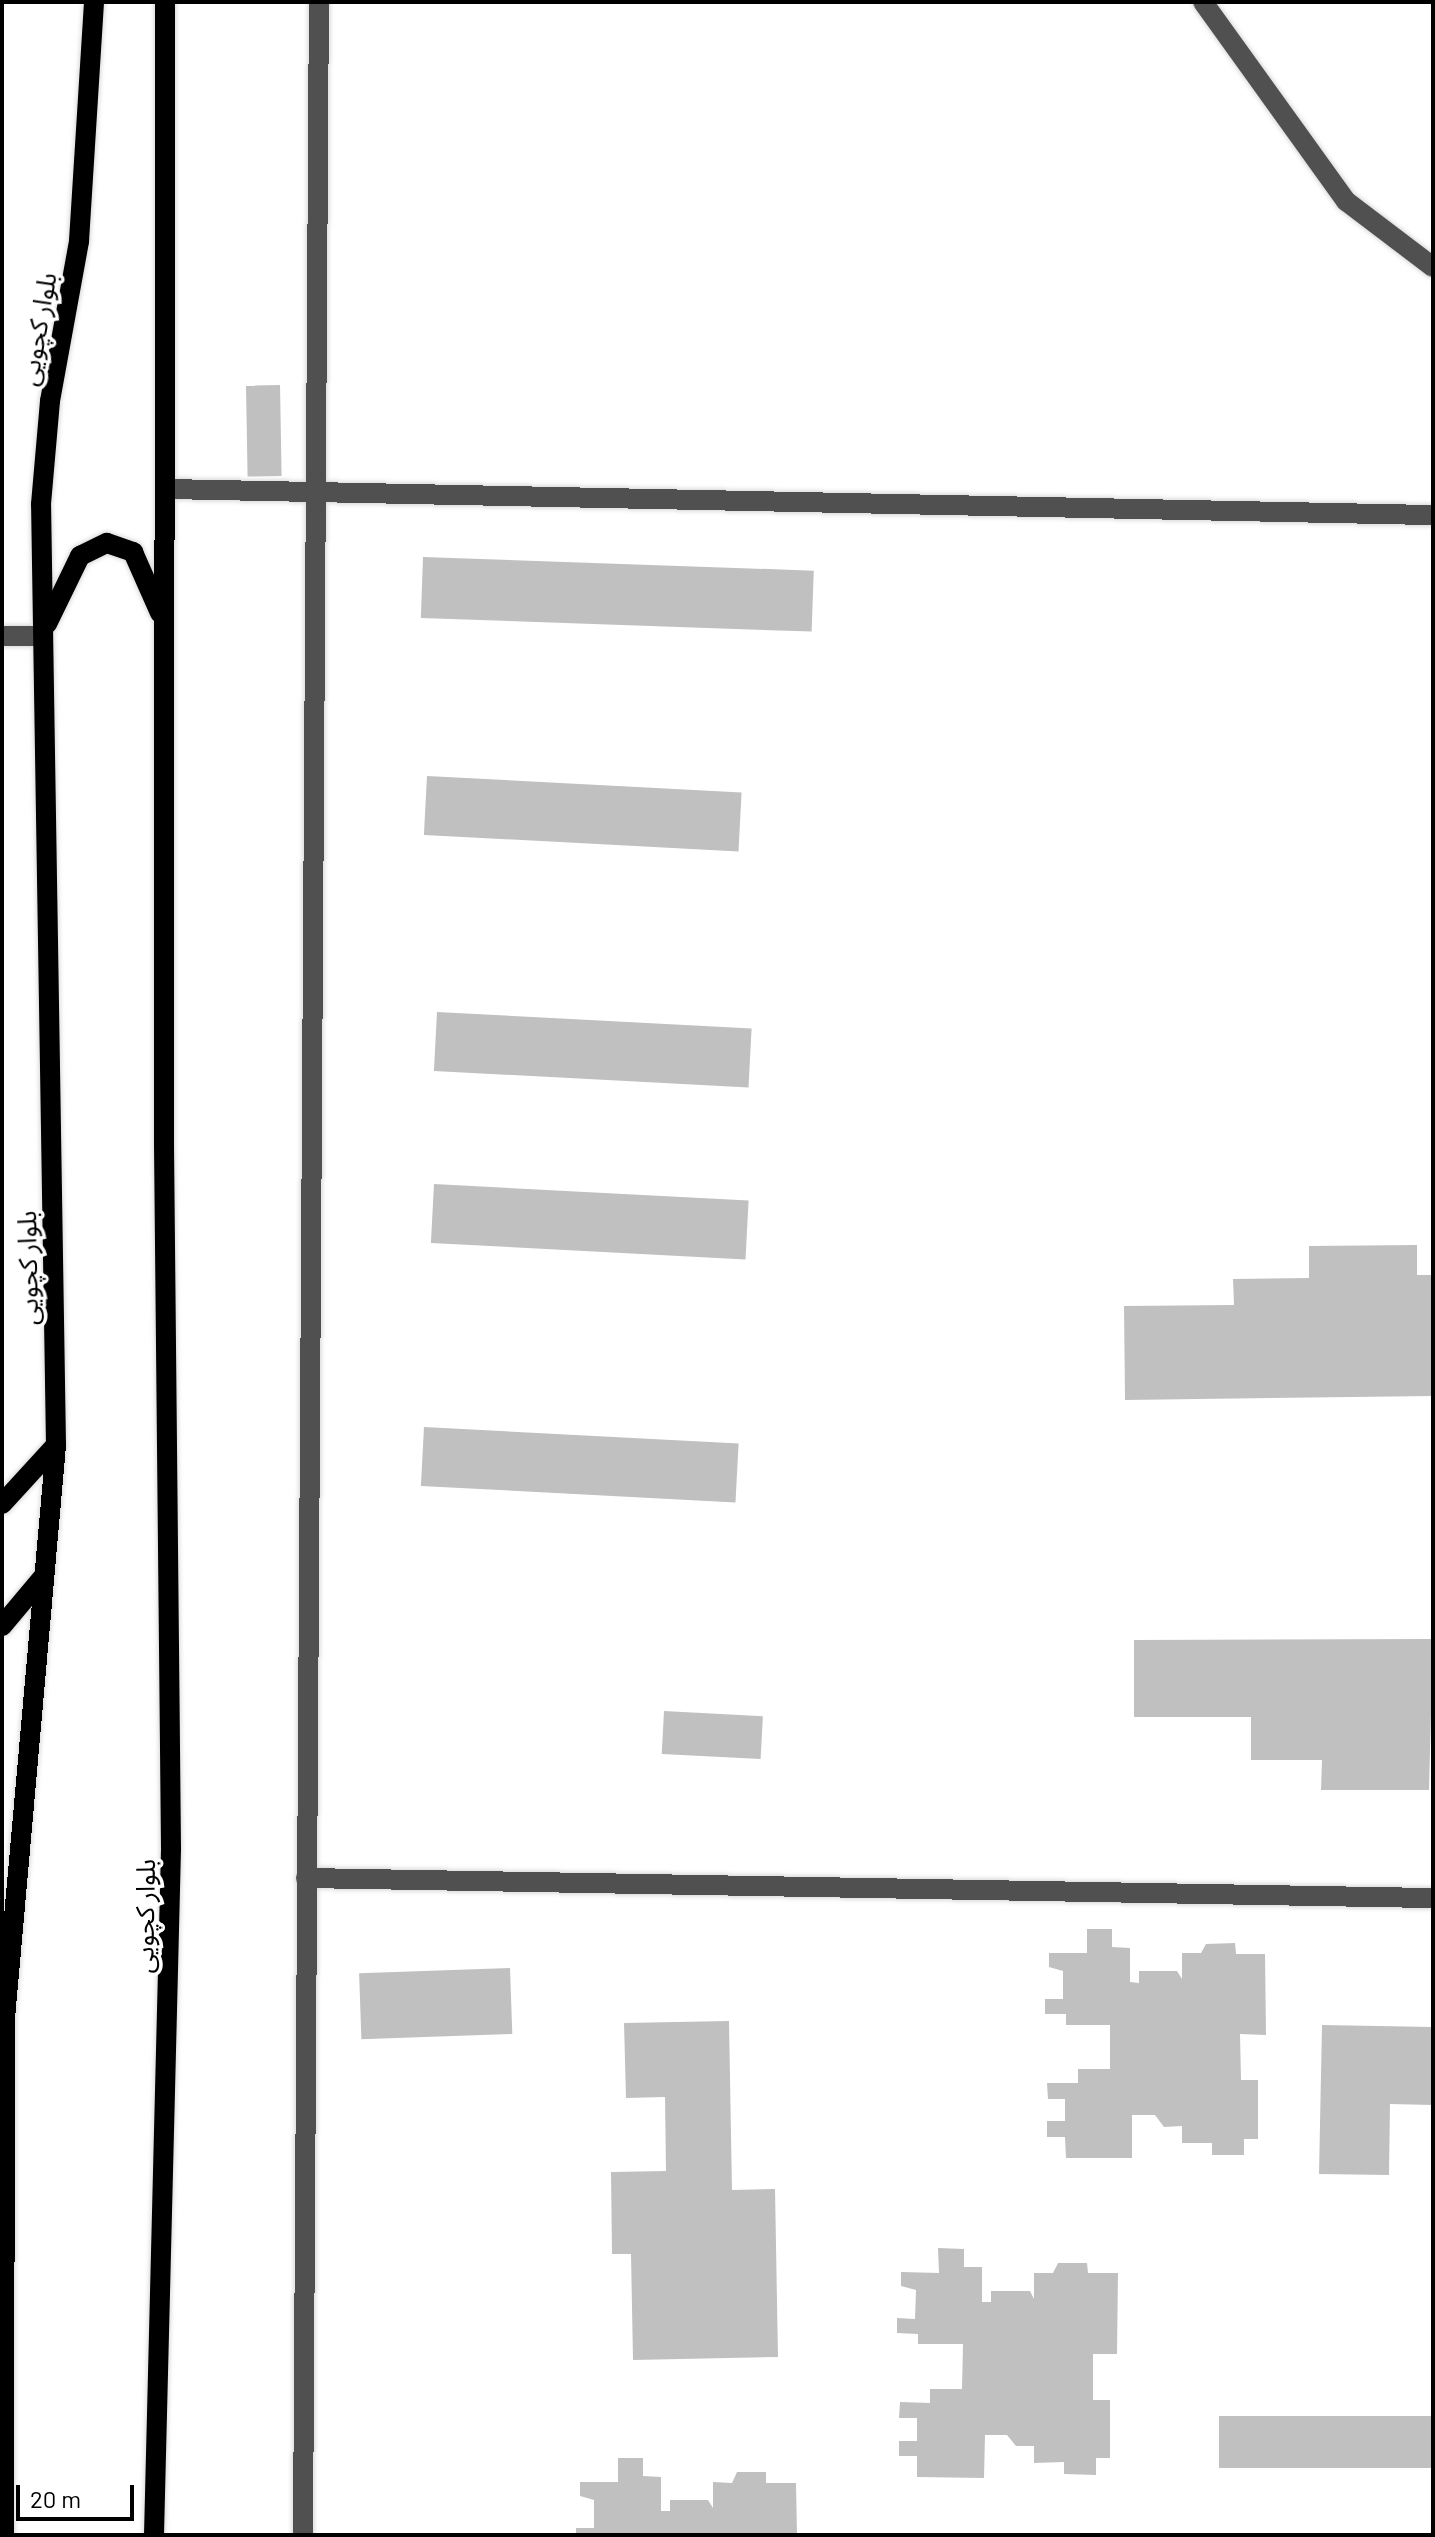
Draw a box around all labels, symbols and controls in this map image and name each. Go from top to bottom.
street label: بلوار کچویی [12,270,62,388]
street label: بلوار کچویی [10,1211,44,1325]
street label: بلوار کچویی [127,1859,161,1973]
scale bar [20,2469,138,2519]
text: 20 m [30,2484,81,2513]

